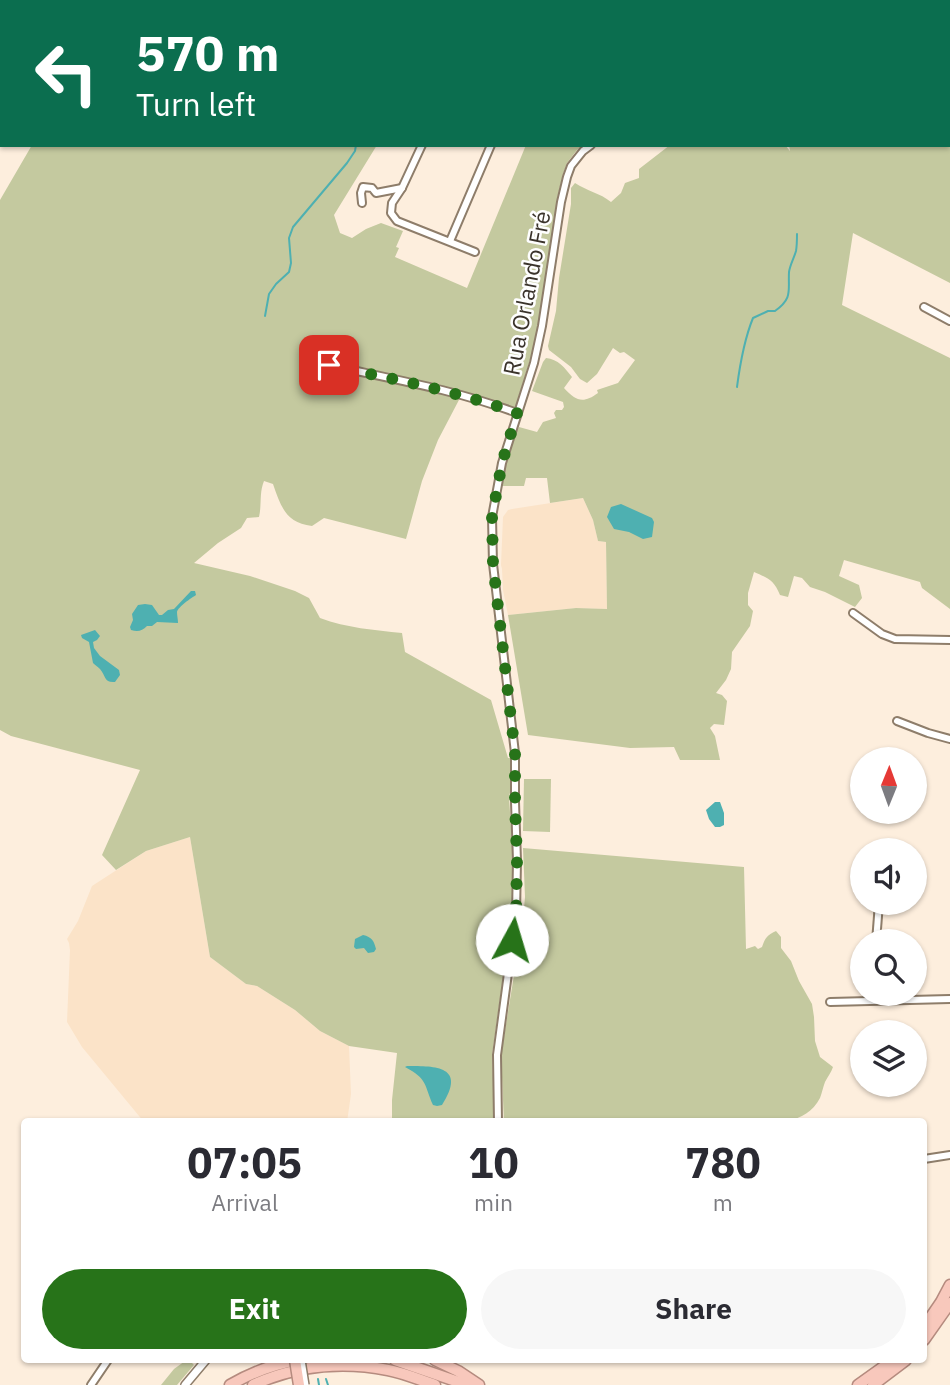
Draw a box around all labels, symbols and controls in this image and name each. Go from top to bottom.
text: 570 m [136,21,280,84]
icon: left [21,28,112,119]
text: Turn left [136,83,256,125]
street label: Rua Orlando Fré [495,208,557,378]
pin [299,335,359,395]
icon: arrive [310,346,348,384]
north arrow [850,747,928,824]
map controls [850,747,927,1097]
button: sound [850,838,927,915]
position arrow [475,903,549,977]
button: search [850,929,927,1006]
button: layers [850,1020,927,1097]
text: 07:05 [187,1135,302,1190]
text: 10 [468,1135,519,1190]
text: 780 [685,1135,761,1190]
text: Arrival [211,1187,278,1217]
text: min [474,1187,513,1217]
text: m [713,1187,733,1217]
button: Exit [42,1269,467,1349]
button: Share [481,1269,906,1349]

